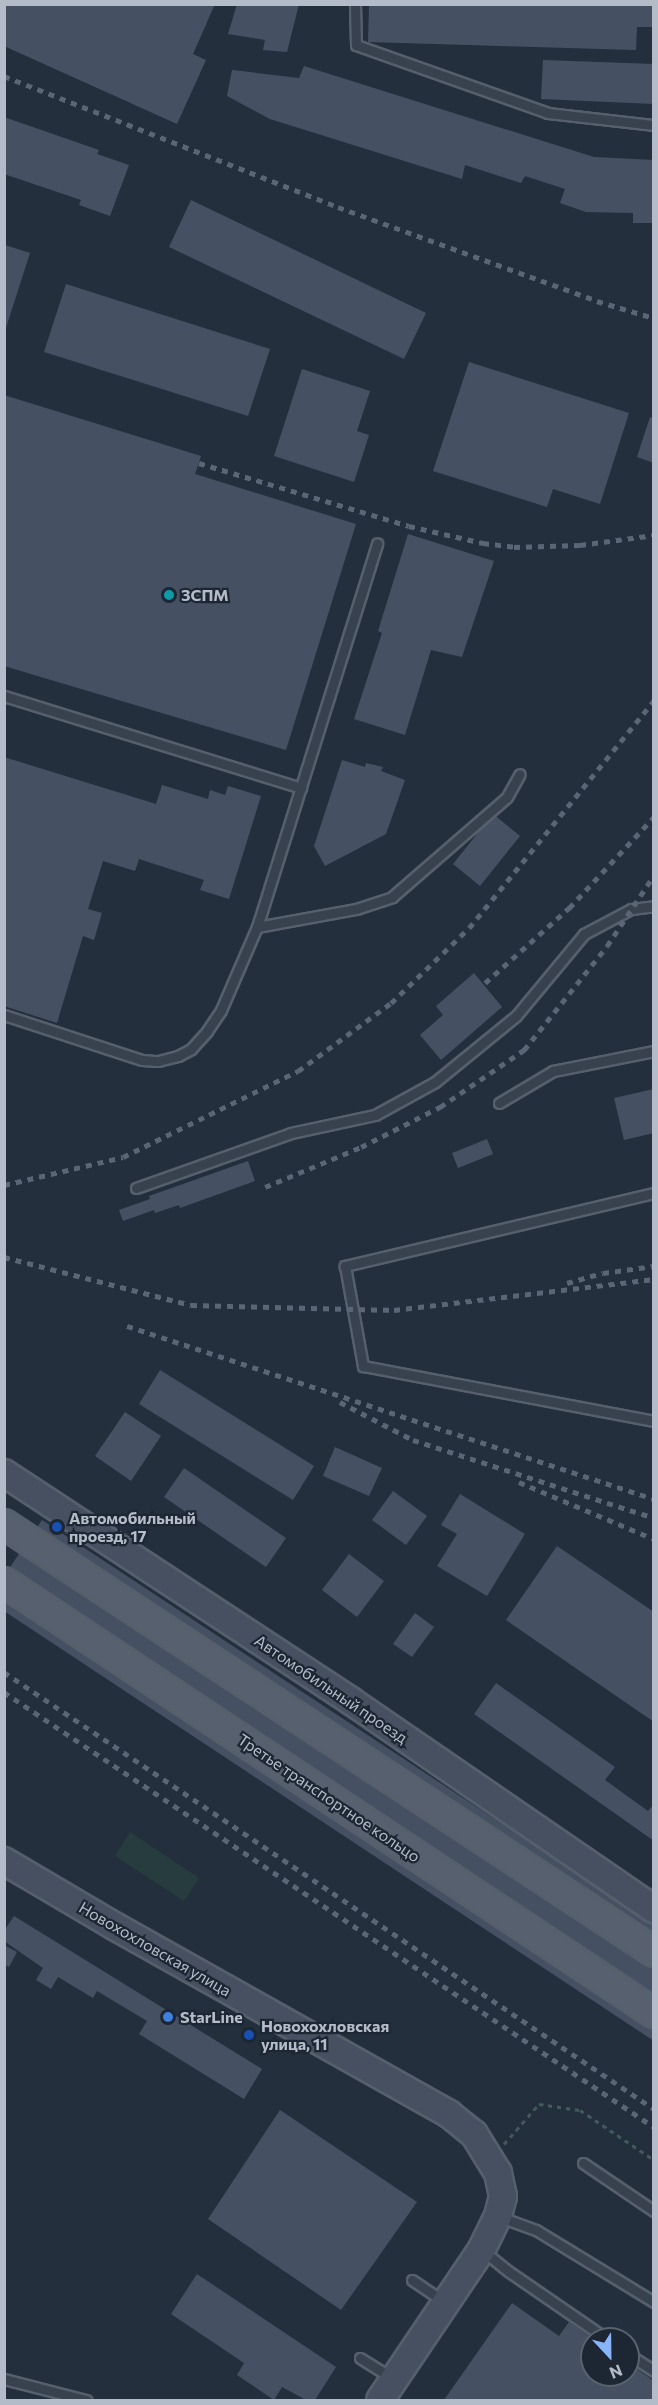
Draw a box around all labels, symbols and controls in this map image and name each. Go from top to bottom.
place label: ЗСПМ [181,585,229,605]
marker: ЗСПМ [162,588,176,602]
place label: Автомобильный проезд, 17 [69,1508,196,1546]
marker: Автомобильный проезд, 17 [50,1520,64,1534]
street label: Автомобильный проезд [251,1631,411,1747]
street label: Третье транспортное кольцо [234,1730,424,1866]
street label: Новохохловская улица [76,1898,234,2000]
place label: StarLine [180,2007,243,2027]
marker: StarLine [161,2010,175,2024]
place label: Новохохловская улица, 11 [261,2016,389,2054]
marker: Новохохловская улица, 11 [242,2028,256,2042]
north arrow [580,2327,640,2387]
text: N [607,2361,625,2383]

